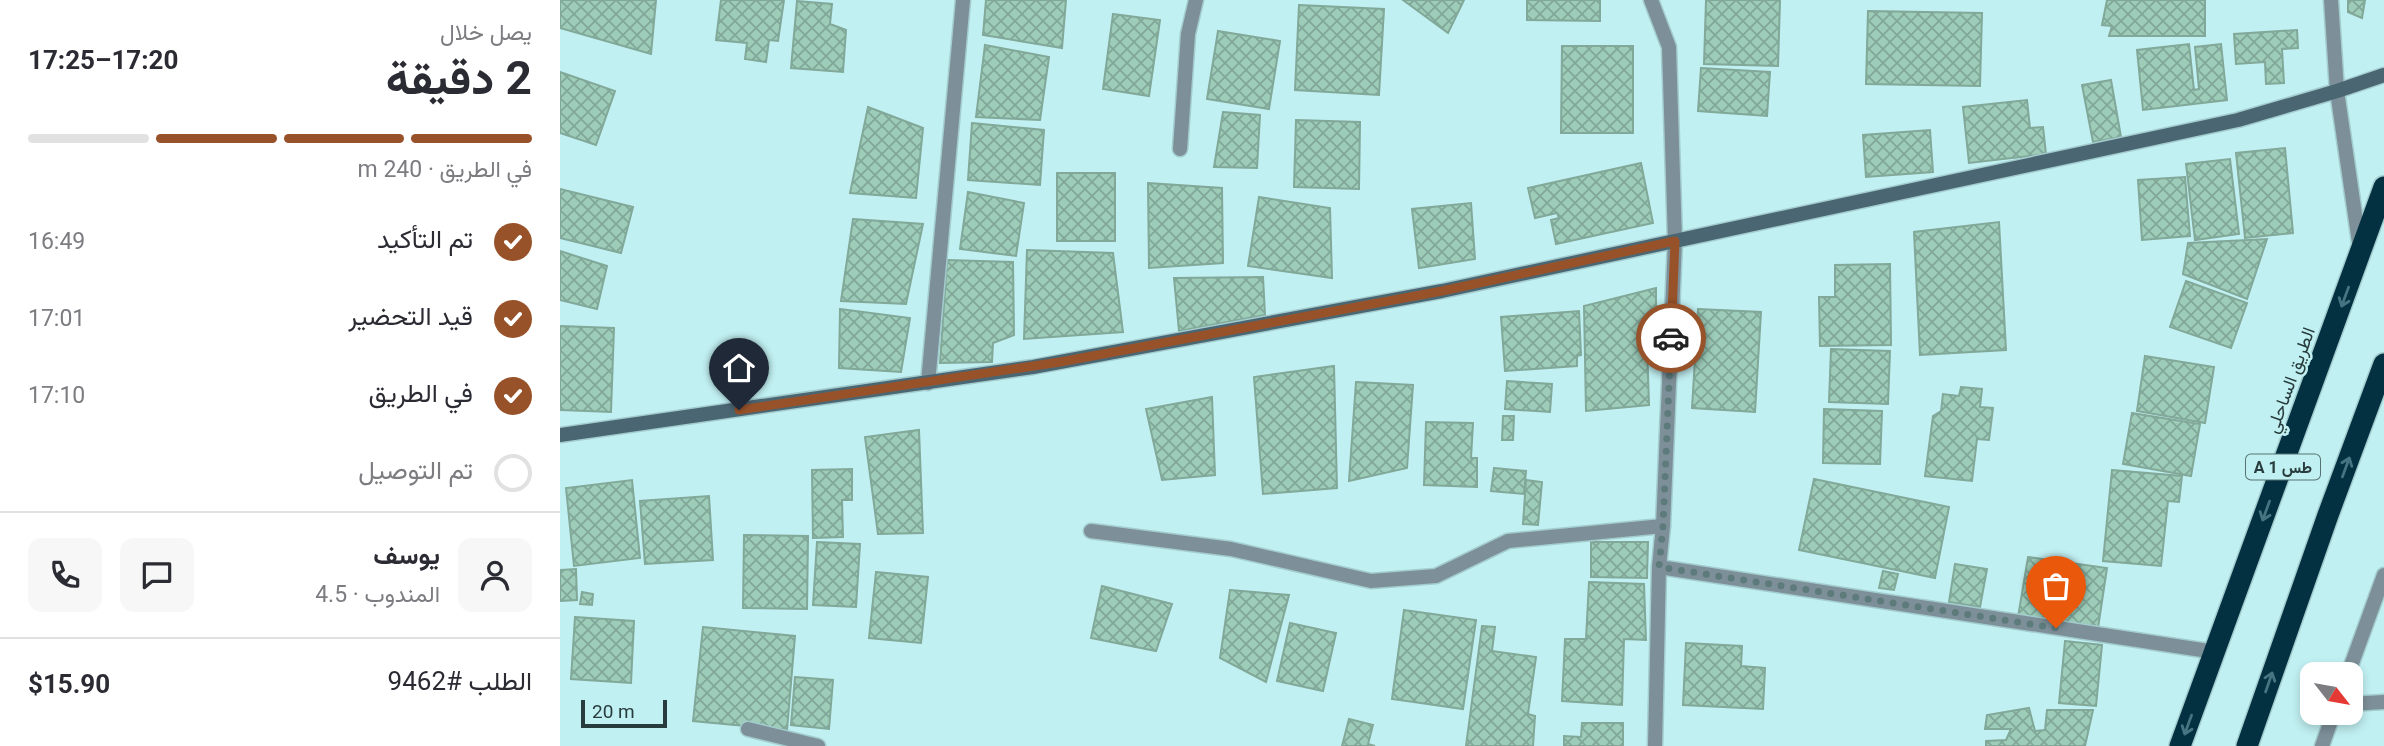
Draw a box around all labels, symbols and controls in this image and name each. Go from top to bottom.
text: يصل خلال [440,19,532,46]
text: 17:20–17:25 [28,45,178,75]
text: 2 دقيقة [386,51,532,105]
text: في الطريق · 240 m [358,156,532,183]
icon: check [494,223,532,261]
text: تم التأكيد [377,224,473,254]
text: 16:49 [28,228,85,255]
one-way arrow [2338,286,2350,308]
icon: check [494,300,532,338]
text: قيد التحضير [348,301,473,331]
courier [1636,303,1706,373]
text: 17:01 [28,305,85,332]
icon: car [1652,319,1690,357]
street label: الطريق الساحلي [2261,324,2324,438]
pin [709,338,769,410]
icon: home [720,349,758,387]
icon: check [494,377,532,415]
text: في الطريق [369,378,473,408]
text: 17:10 [28,382,85,409]
road number: A 1 طس [2246,454,2320,480]
text: تم التوصيل [358,455,473,485]
one-way arrow [2340,457,2353,479]
one-way arrow [2259,499,2272,521]
button: phone [28,538,102,612]
button: chat [120,538,194,612]
button: person [458,538,532,612]
text: يوسف [373,540,440,570]
pin [2026,556,2086,628]
icon: bag [2037,567,2075,605]
text: المندوب · 4.5 [315,581,440,608]
north arrow [2300,662,2362,724]
map controls [2300,662,2363,725]
text: الطلب #9462 [388,666,532,696]
text: $15.90 [28,669,110,699]
one-way arrow [2264,671,2276,693]
scale bar [581,697,667,729]
text: 20 m [592,700,635,723]
one-way arrow [2181,713,2193,735]

